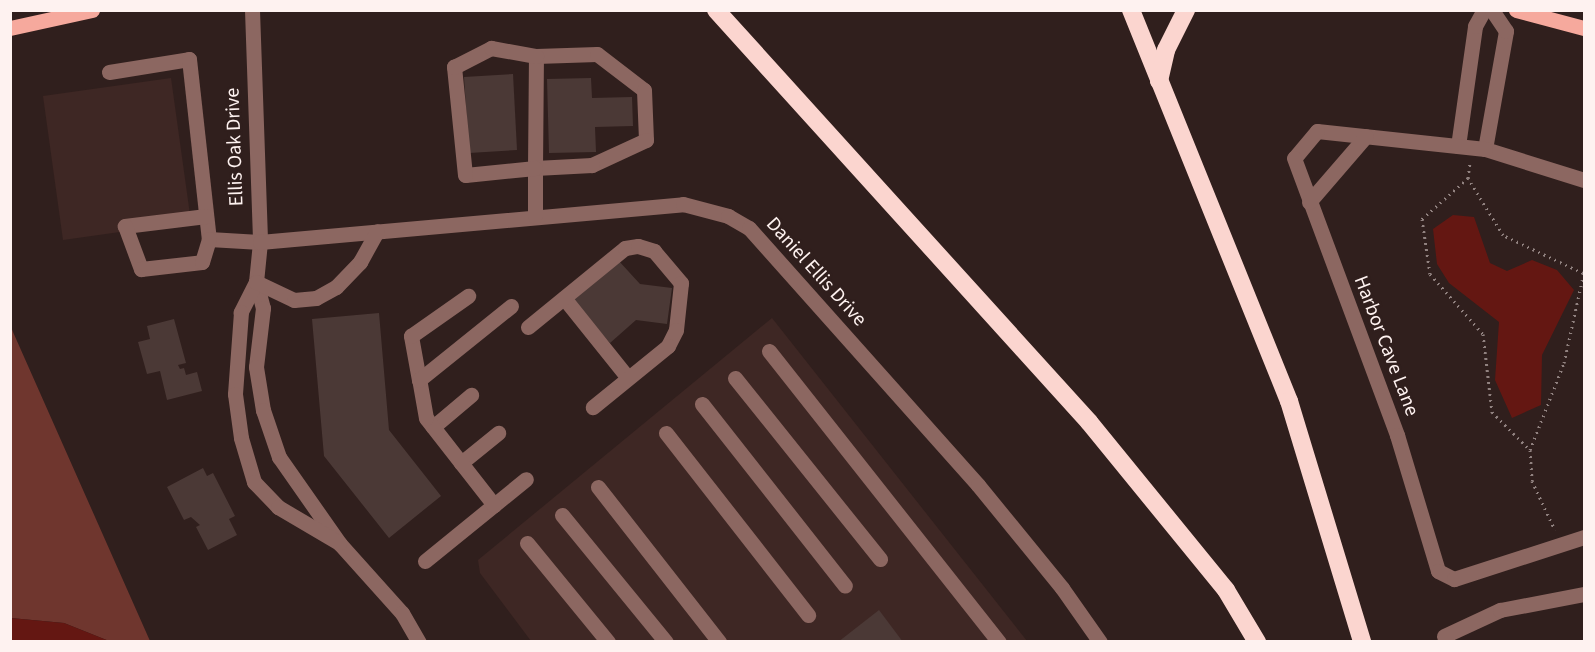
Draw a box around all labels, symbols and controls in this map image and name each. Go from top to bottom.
street label: Ellis Oak Drive [221,87,249,207]
street label: Daniel Ellis Drive [761,212,871,332]
street label: Harbor Cave Lane [1348,272,1424,420]

